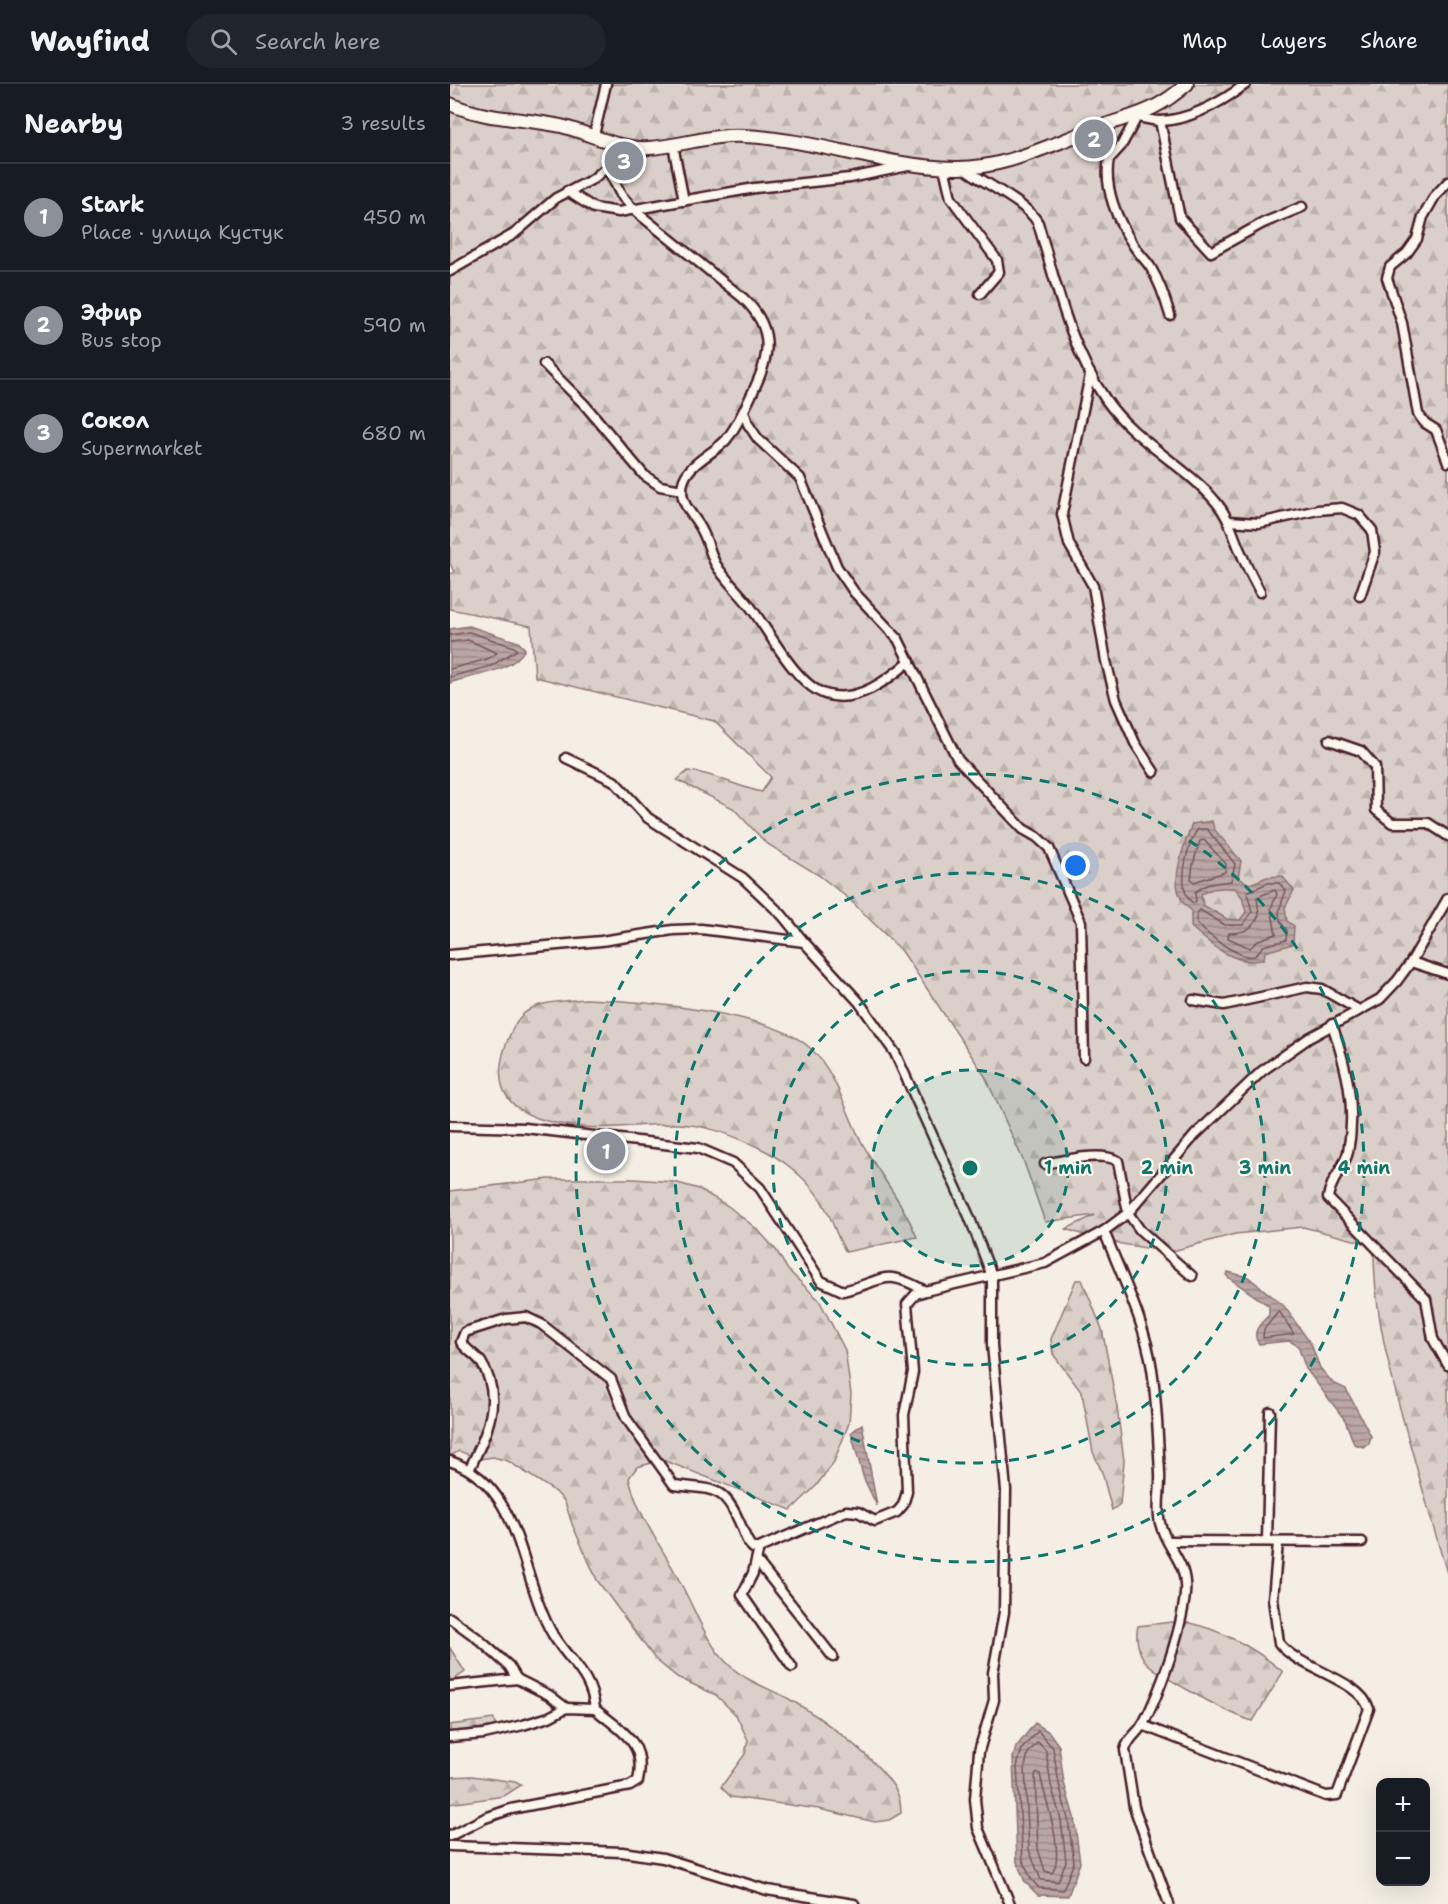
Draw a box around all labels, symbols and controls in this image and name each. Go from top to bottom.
search box [186,14,606,68]
text: Wayfind [30,22,150,60]
icon: search [207,25,240,58]
text: Search here [255,27,381,56]
text: Map [1182,27,1227,55]
text: Layers [1260,27,1327,55]
text: Share [1360,27,1418,55]
text: Nearby [24,106,123,141]
text: 3 results [340,110,426,136]
pin: 2 [1074,116,1114,162]
pin: 3 [604,138,644,184]
text: Stark [81,190,145,219]
text: 1 [39,204,48,230]
text: 450 m [362,204,426,230]
text: Place · улица Кустук [81,219,284,245]
text: Эфир [81,298,142,327]
text: 2 [37,312,51,338]
text: 590 m [363,312,426,338]
text: Bus stop [81,327,162,353]
text: Сокол [81,406,149,435]
text: 3 [37,420,51,446]
text: 680 m [361,420,426,446]
text: Supermarket [81,435,203,461]
your location [1061,851,1090,880]
pin: 1 [586,1128,626,1174]
text: 1 min [1044,1156,1092,1180]
text: 2 min [1141,1156,1193,1180]
text: 3 min [1239,1156,1291,1180]
text: 4 min [1338,1156,1390,1180]
centre of rings [960,1158,980,1178]
map controls [1376,1778,1430,1886]
button: + [1376,1778,1430,1832]
button: − [1376,1832,1430,1886]

